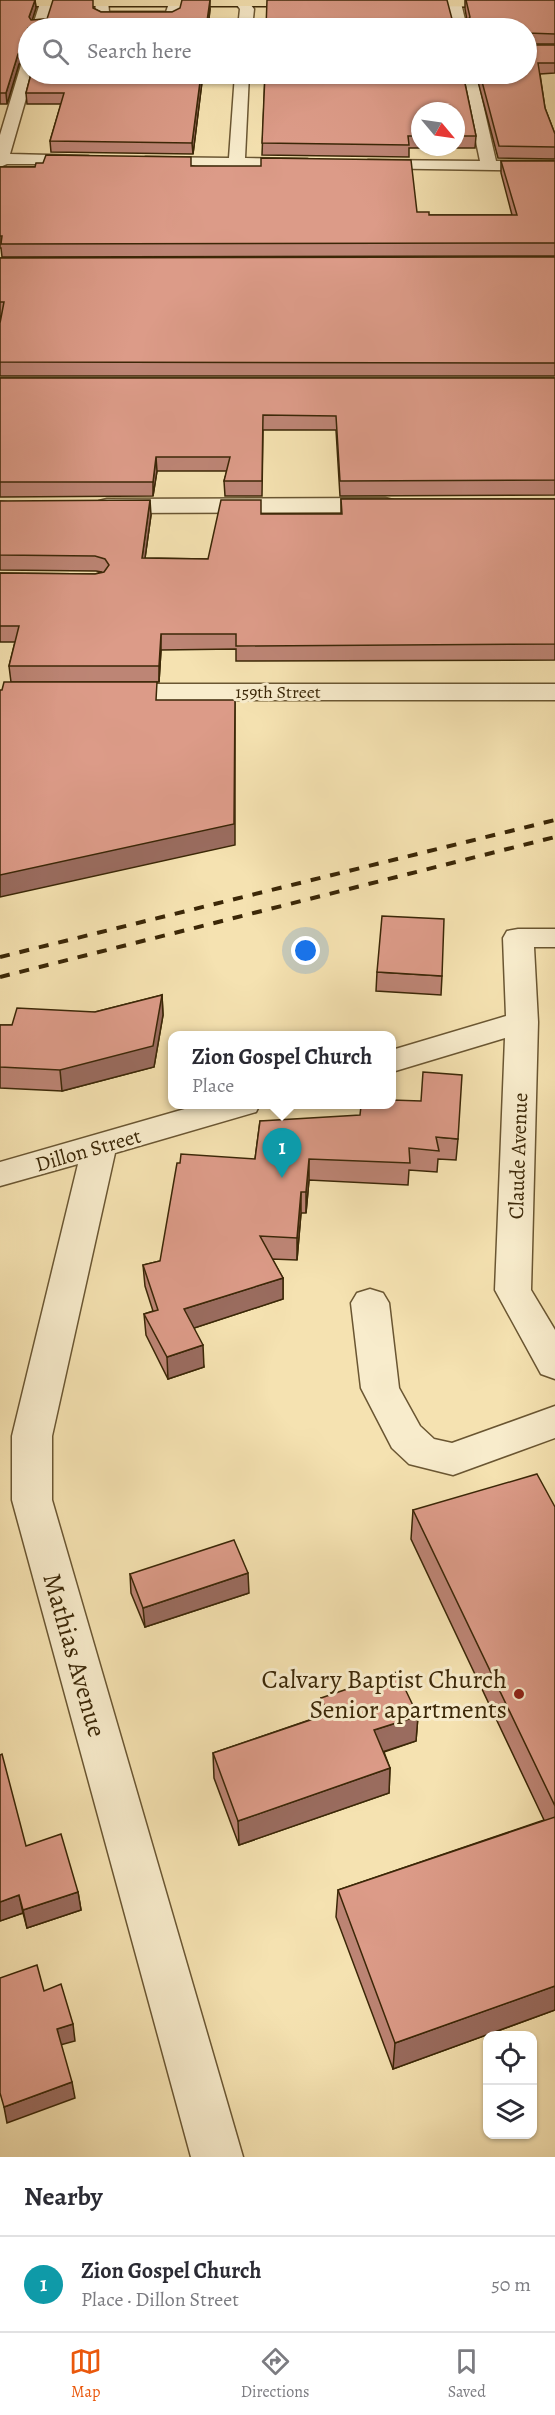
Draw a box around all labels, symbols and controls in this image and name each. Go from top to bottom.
search box [18,18,537,84]
icon: search [39,35,72,68]
text: Search here [87,36,192,66]
north arrow [411,102,465,156]
street label: 159th Street [235,680,321,704]
your location [291,936,320,965]
popup [168,1031,396,1109]
text: Zion Gospel Church [192,1042,372,1072]
text: Place [192,1072,234,1099]
street label: Claude Avenue [502,1092,534,1220]
street label: Dillon Street [32,1122,144,1178]
pin: 1 [262,1128,302,1178]
street label: Mathias Avenue [34,1569,115,1741]
place label: Calvary Baptist Church Senior apartments [262,1662,507,1727]
marker: Calvary Baptist Church Senior apartments [512,1687,526,1701]
map controls [483,2031,537,2139]
button: locate [483,2031,537,2085]
button: layers [483,2085,537,2139]
text: Nearby [24,2179,103,2214]
text: Zion Gospel Church [81,2256,261,2286]
text: 1 [40,2271,47,2298]
text: 50 m [491,2271,531,2298]
text: Place · Dillon Street [81,2286,239,2313]
tab: Map [69,2345,102,2403]
tab: Directions [241,2345,309,2403]
tab: Saved [448,2345,486,2403]

